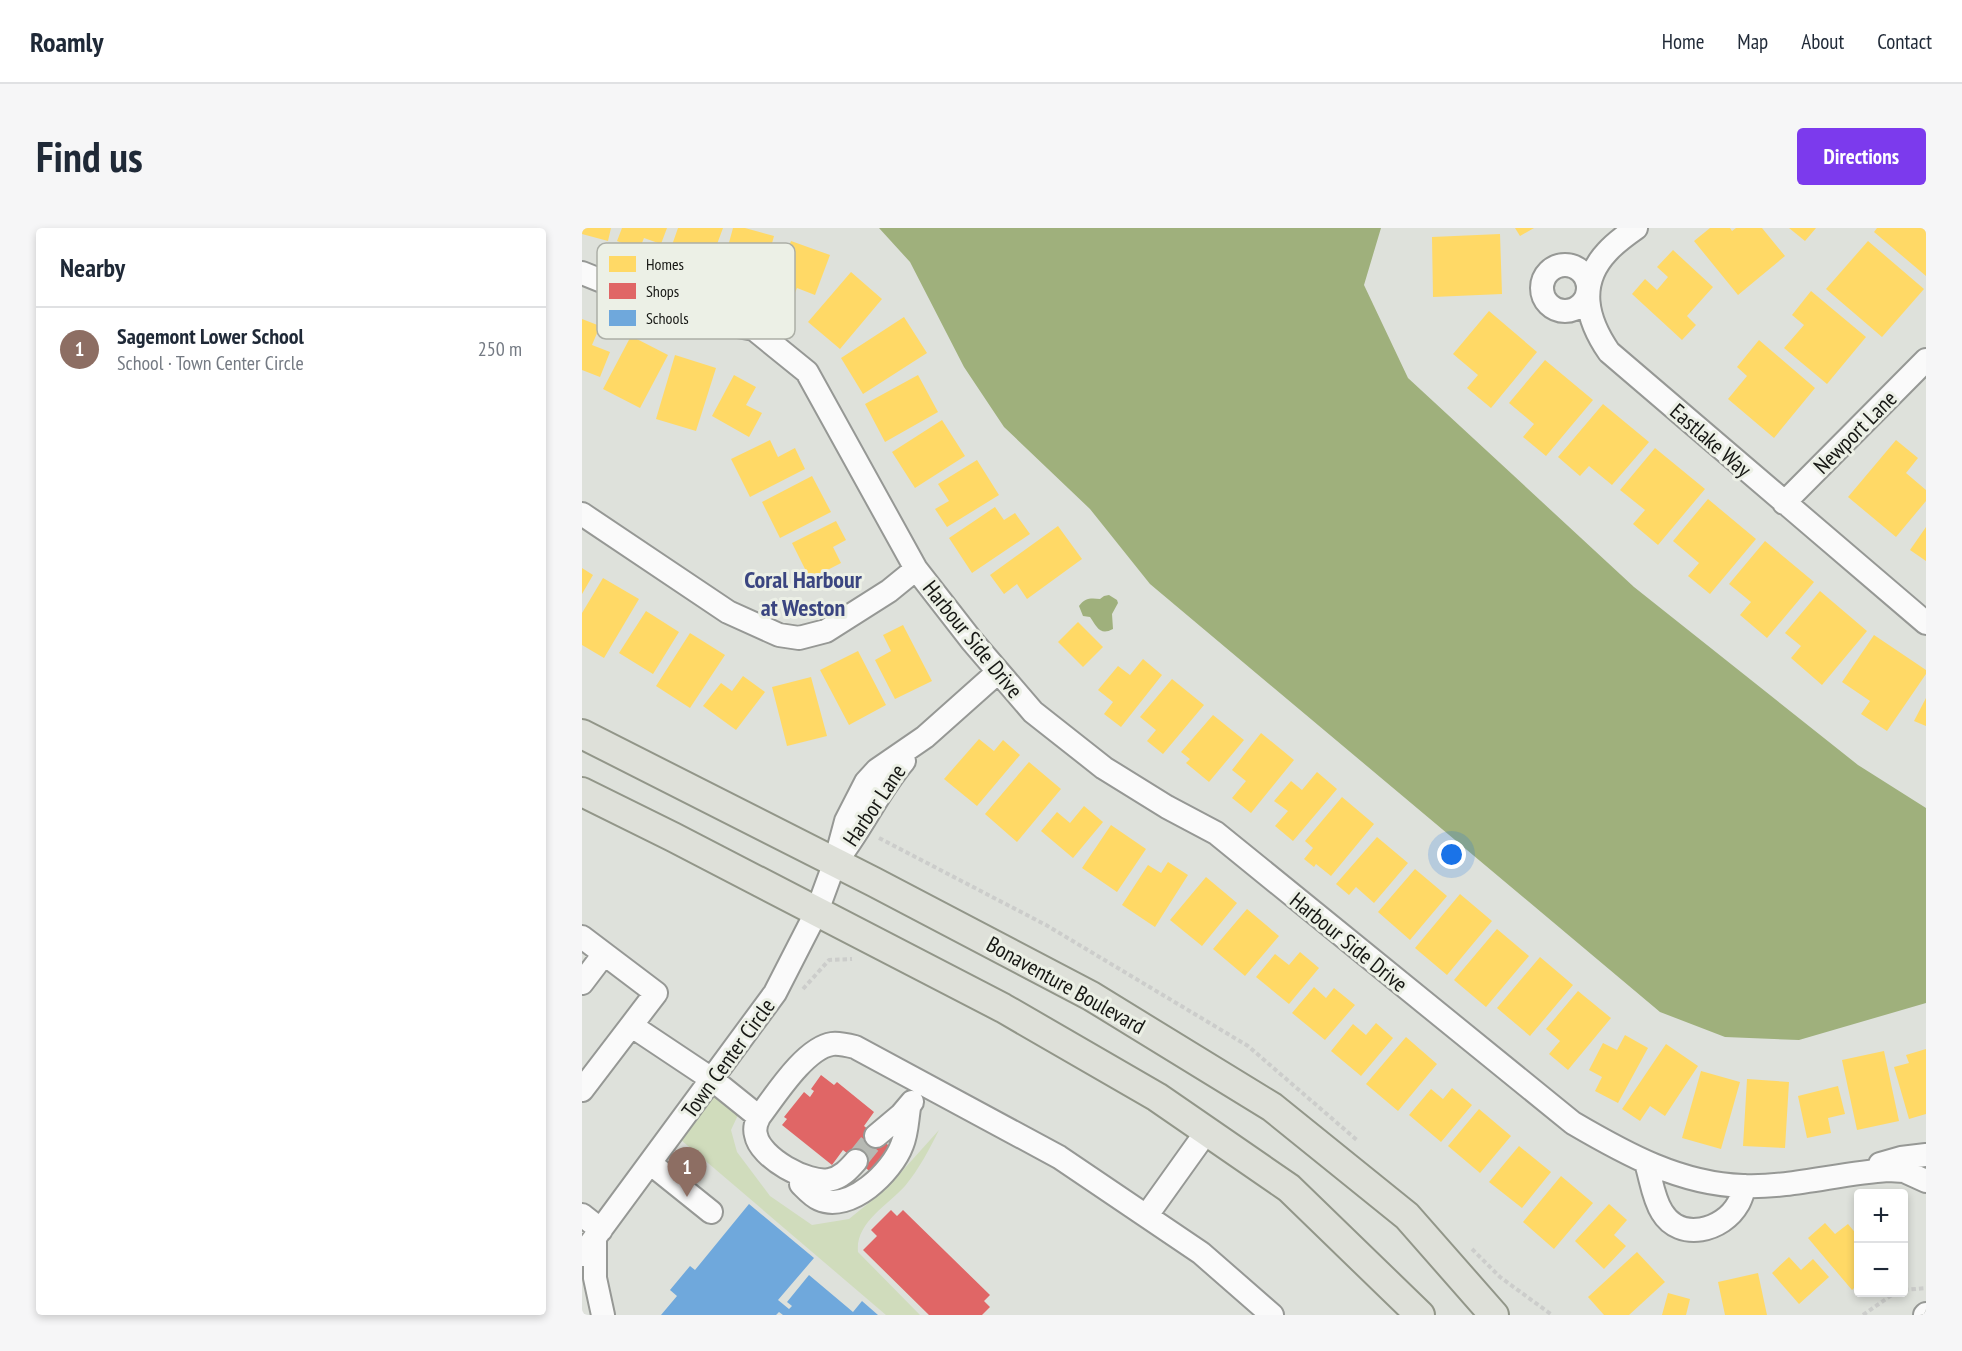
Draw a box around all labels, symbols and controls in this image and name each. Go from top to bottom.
text: Roamly [30,23,104,60]
text: Home [1662,28,1704,55]
text: Map [1737,28,1768,55]
text: About [1801,28,1844,55]
text: Contact [1877,28,1932,55]
button: Directions [1797,128,1926,185]
text: Find us [36,129,143,184]
legend [597,243,795,339]
text: Nearby [60,251,125,284]
text: Homes [646,254,684,274]
text: Shops [646,281,679,301]
text: Schools [646,308,689,328]
text: Sagemont Lower School [117,322,304,350]
text: 1 [75,336,84,362]
text: 250 m [478,336,522,362]
text: School · Town Center Circle [117,350,304,376]
street label: Newport Lane [1807,384,1903,480]
street label: Eastlake Way [1665,397,1758,483]
district label: Coral Harbour at Weston [744,564,863,623]
street label: Harbour Side Drive [917,574,1029,704]
street label: Harbor Lane [836,759,912,851]
your location [1437,840,1466,869]
street label: Harbour Side Drive [1284,886,1414,998]
street label: Bonaventure Boulevard [982,930,1150,1040]
street label: Town Center Circle [675,993,781,1123]
pin: 1 [668,1148,706,1197]
map controls [1854,1189,1908,1297]
button: + [1854,1189,1908,1243]
button: − [1854,1243,1908,1297]

